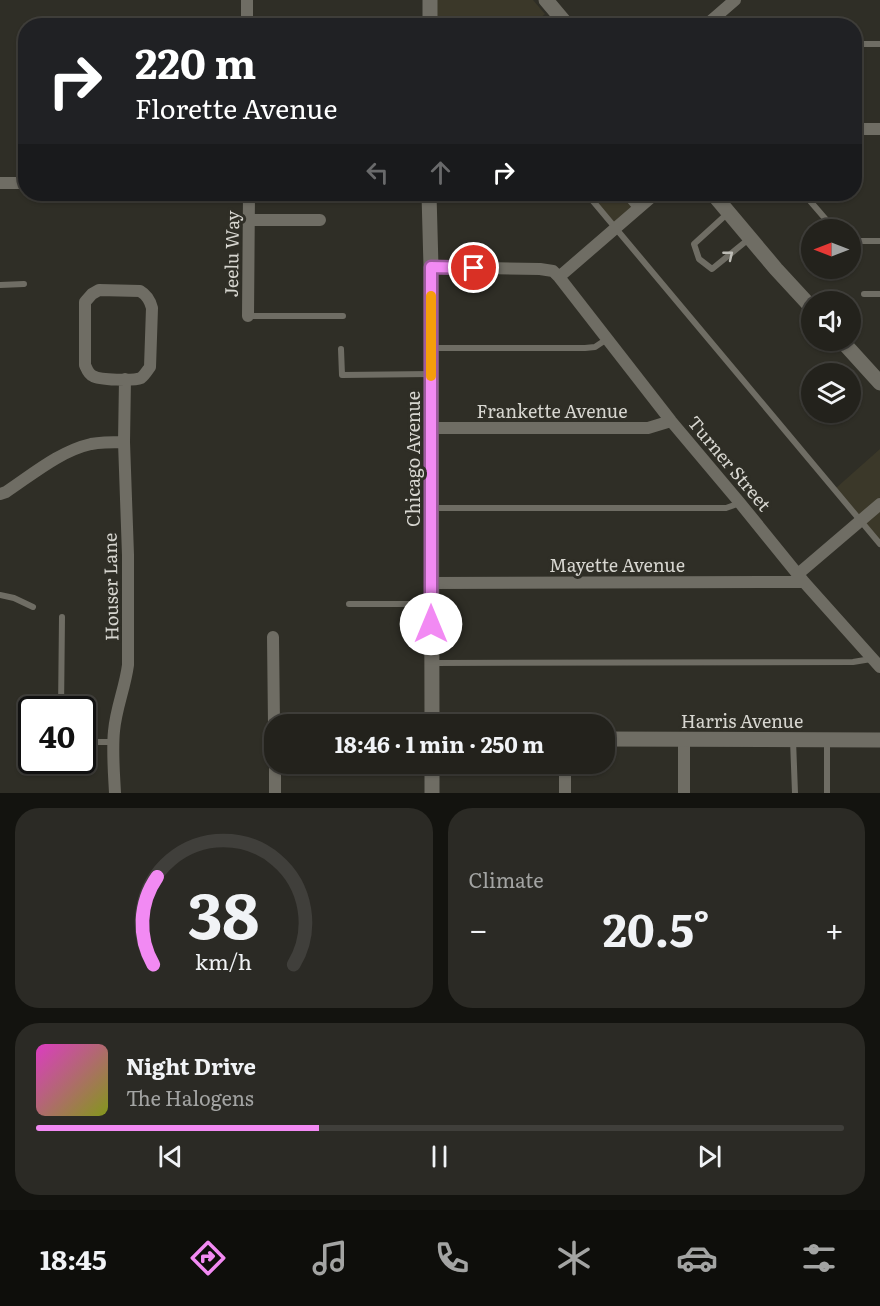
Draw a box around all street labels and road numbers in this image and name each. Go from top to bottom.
street label: Jeelu Way [217,210,245,298]
street label: Chicago Avenue [399,391,426,527]
street label: Frankette Avenue [476,397,628,424]
street label: Turner Street [682,409,779,517]
street label: Houser Lane [96,533,124,641]
street label: Mayette Avenue [549,551,685,578]
street label: Harris Avenue [681,707,803,734]

